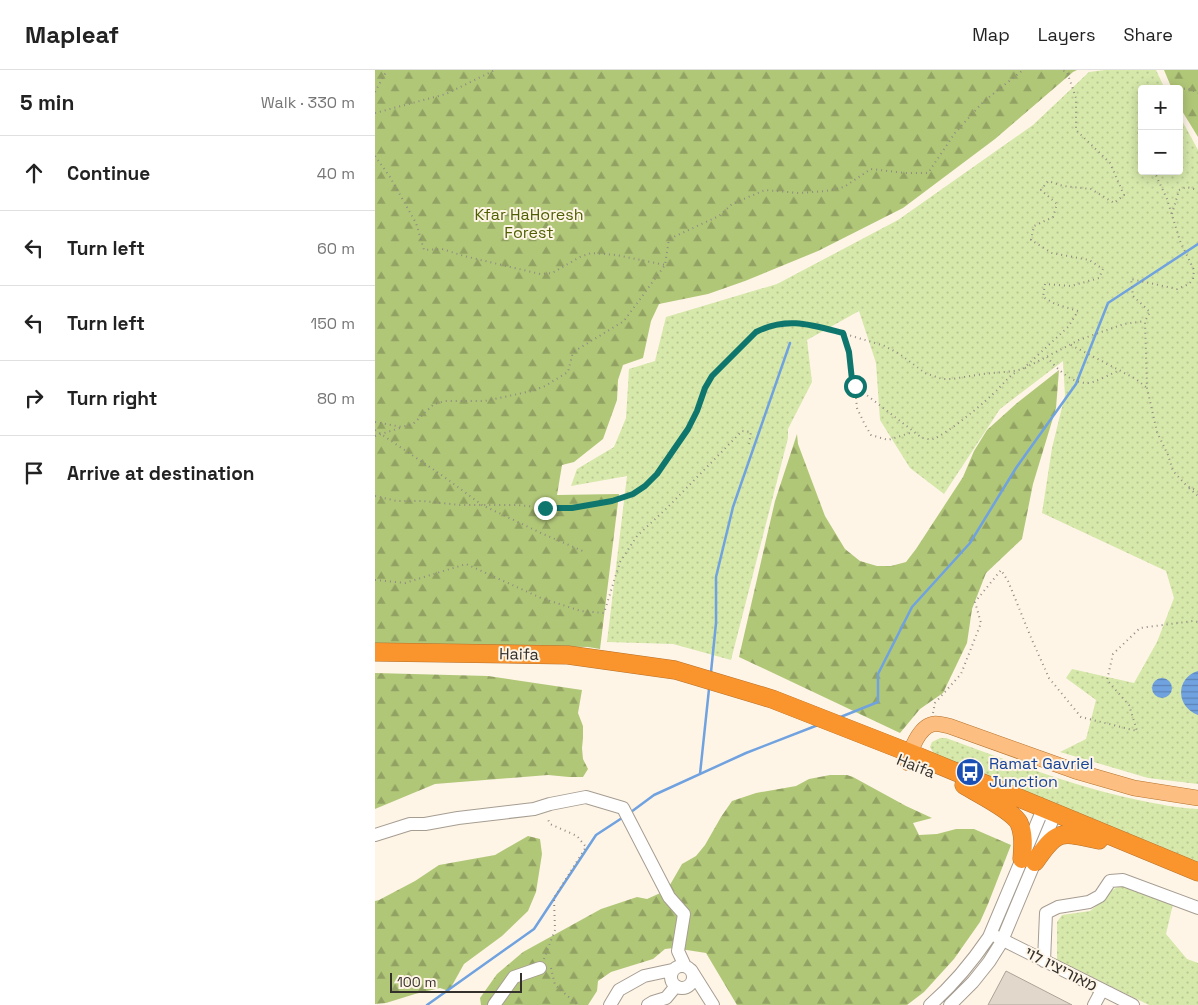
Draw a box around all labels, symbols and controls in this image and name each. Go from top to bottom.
text: Mapleaf [25,19,119,50]
text: Map [972,23,1010,46]
text: Layers [1038,23,1095,46]
text: Share [1123,23,1173,46]
map controls [1138,85,1183,175]
button: + [1138,85,1183,130]
text: 5 min [20,89,74,116]
text: Walk · 330 m [261,92,355,113]
button: − [1138,130,1183,175]
icon: ahead [20,159,48,187]
text: Continue [67,161,150,186]
text: 40 m [317,163,355,184]
park label: Kfar HaHoresh Forest [474,204,584,243]
icon: left [20,234,48,262]
text: Turn left [67,236,145,261]
text: 60 m [317,238,355,259]
icon: left [20,309,48,337]
text: Turn left [67,311,145,336]
text: 150 m [311,313,355,334]
route start [844,375,867,398]
icon: right [20,384,48,412]
text: Turn right [67,386,157,411]
text: 80 m [317,388,355,409]
icon: arrive [20,459,48,487]
text: Arrive at destination [67,461,255,486]
route end [534,497,557,520]
street label: Haifa [499,643,539,665]
street label: Haifa [894,749,938,783]
place label: Ramat Gavriel Junction [989,753,1094,792]
bus stop icon: Ramat Gavriel Junction [955,757,985,787]
street label: מאוריציו לוי [1021,942,1101,996]
scale bar [390,970,523,993]
text: 100 m [397,973,436,991]

